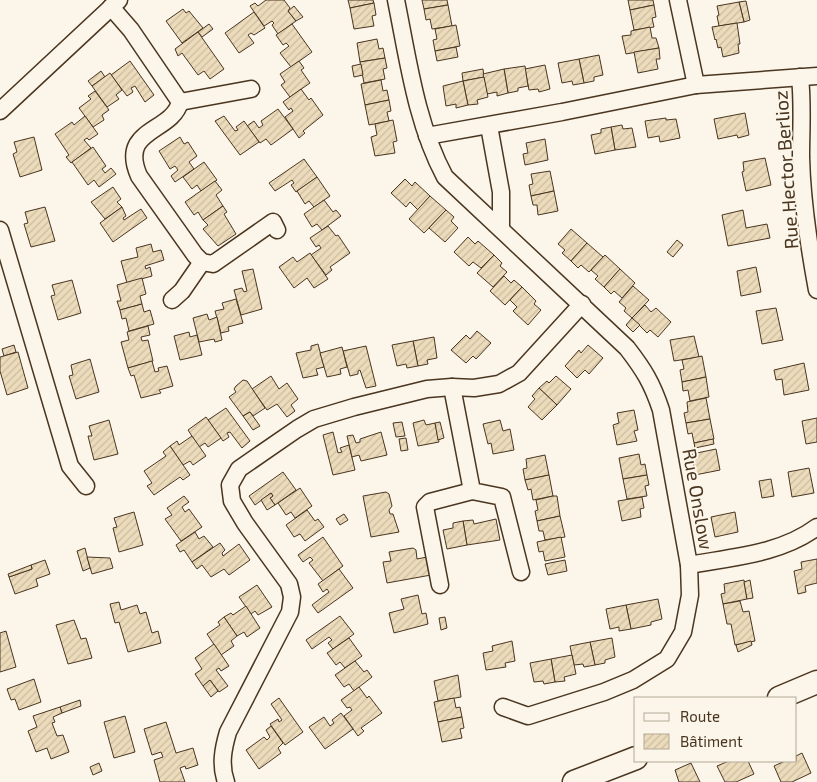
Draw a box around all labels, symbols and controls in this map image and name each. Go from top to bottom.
street label: Rue Hector Berlioz [768,90,803,250]
street label: Rue Onslow [678,446,719,552]
legend [634,697,797,762]
text: Route [680,707,720,725]
text: Bâtiment [680,732,743,750]

